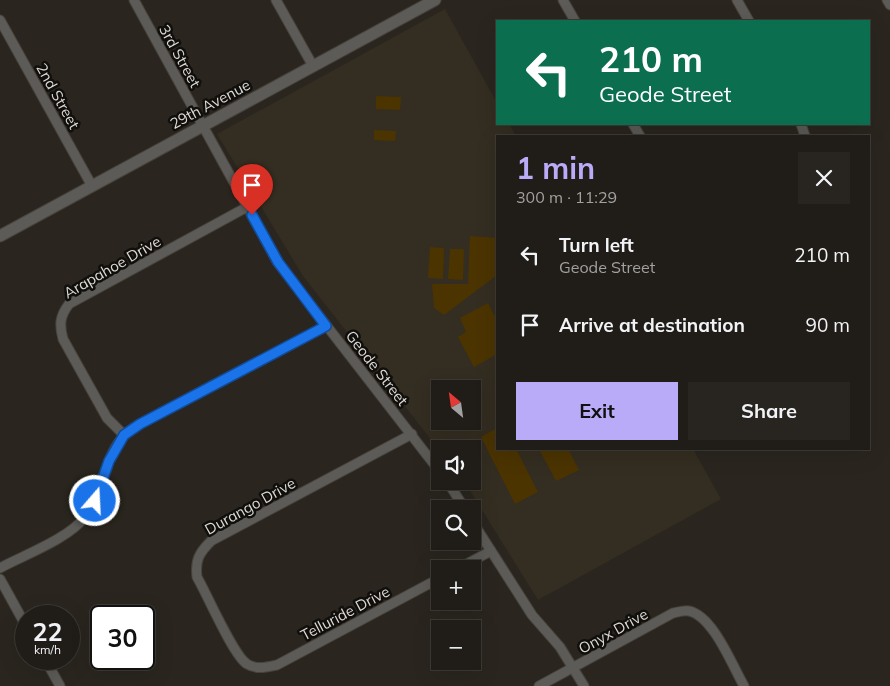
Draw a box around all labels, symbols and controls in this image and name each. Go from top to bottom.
street label: 3rd Street [155,21,205,91]
text: 210 m [599,37,703,81]
icon: left [516,40,581,105]
street label: 2nd Street [32,60,84,132]
street label: 29th Avenue [167,75,253,133]
text: Geode Street [599,80,731,108]
text: 1 min [516,149,595,187]
button: close [798,152,850,204]
pin [231,164,273,215]
icon: arrive [238,171,266,199]
text: 300 m · 11:29 [516,187,617,207]
street label: Arapahoe Drive [60,232,164,302]
text: Turn left [559,233,634,257]
icon: left [516,241,544,269]
text: 210 m [794,243,850,267]
text: Geode Street [559,257,655,277]
icon: arrive [516,311,544,339]
text: Arrive at destination [559,313,745,337]
text: 90 m [806,313,850,337]
street label: Geode Street [342,327,412,409]
north arrow [431,380,481,430]
map controls [431,380,481,670]
button: Exit [516,382,678,440]
button: Share [688,382,850,440]
button: sound [431,440,481,490]
street label: Durango Drive [201,473,299,539]
position arrow [68,474,120,526]
button: search [431,500,481,550]
button: + [431,560,481,610]
street label: Telluride Drive [297,582,393,644]
street label: Onyx Drive [575,604,651,658]
speed limit sign: 30 [90,605,155,670]
text: 22 [32,616,63,647]
button: − [431,620,481,670]
text: km/h [34,642,61,657]

